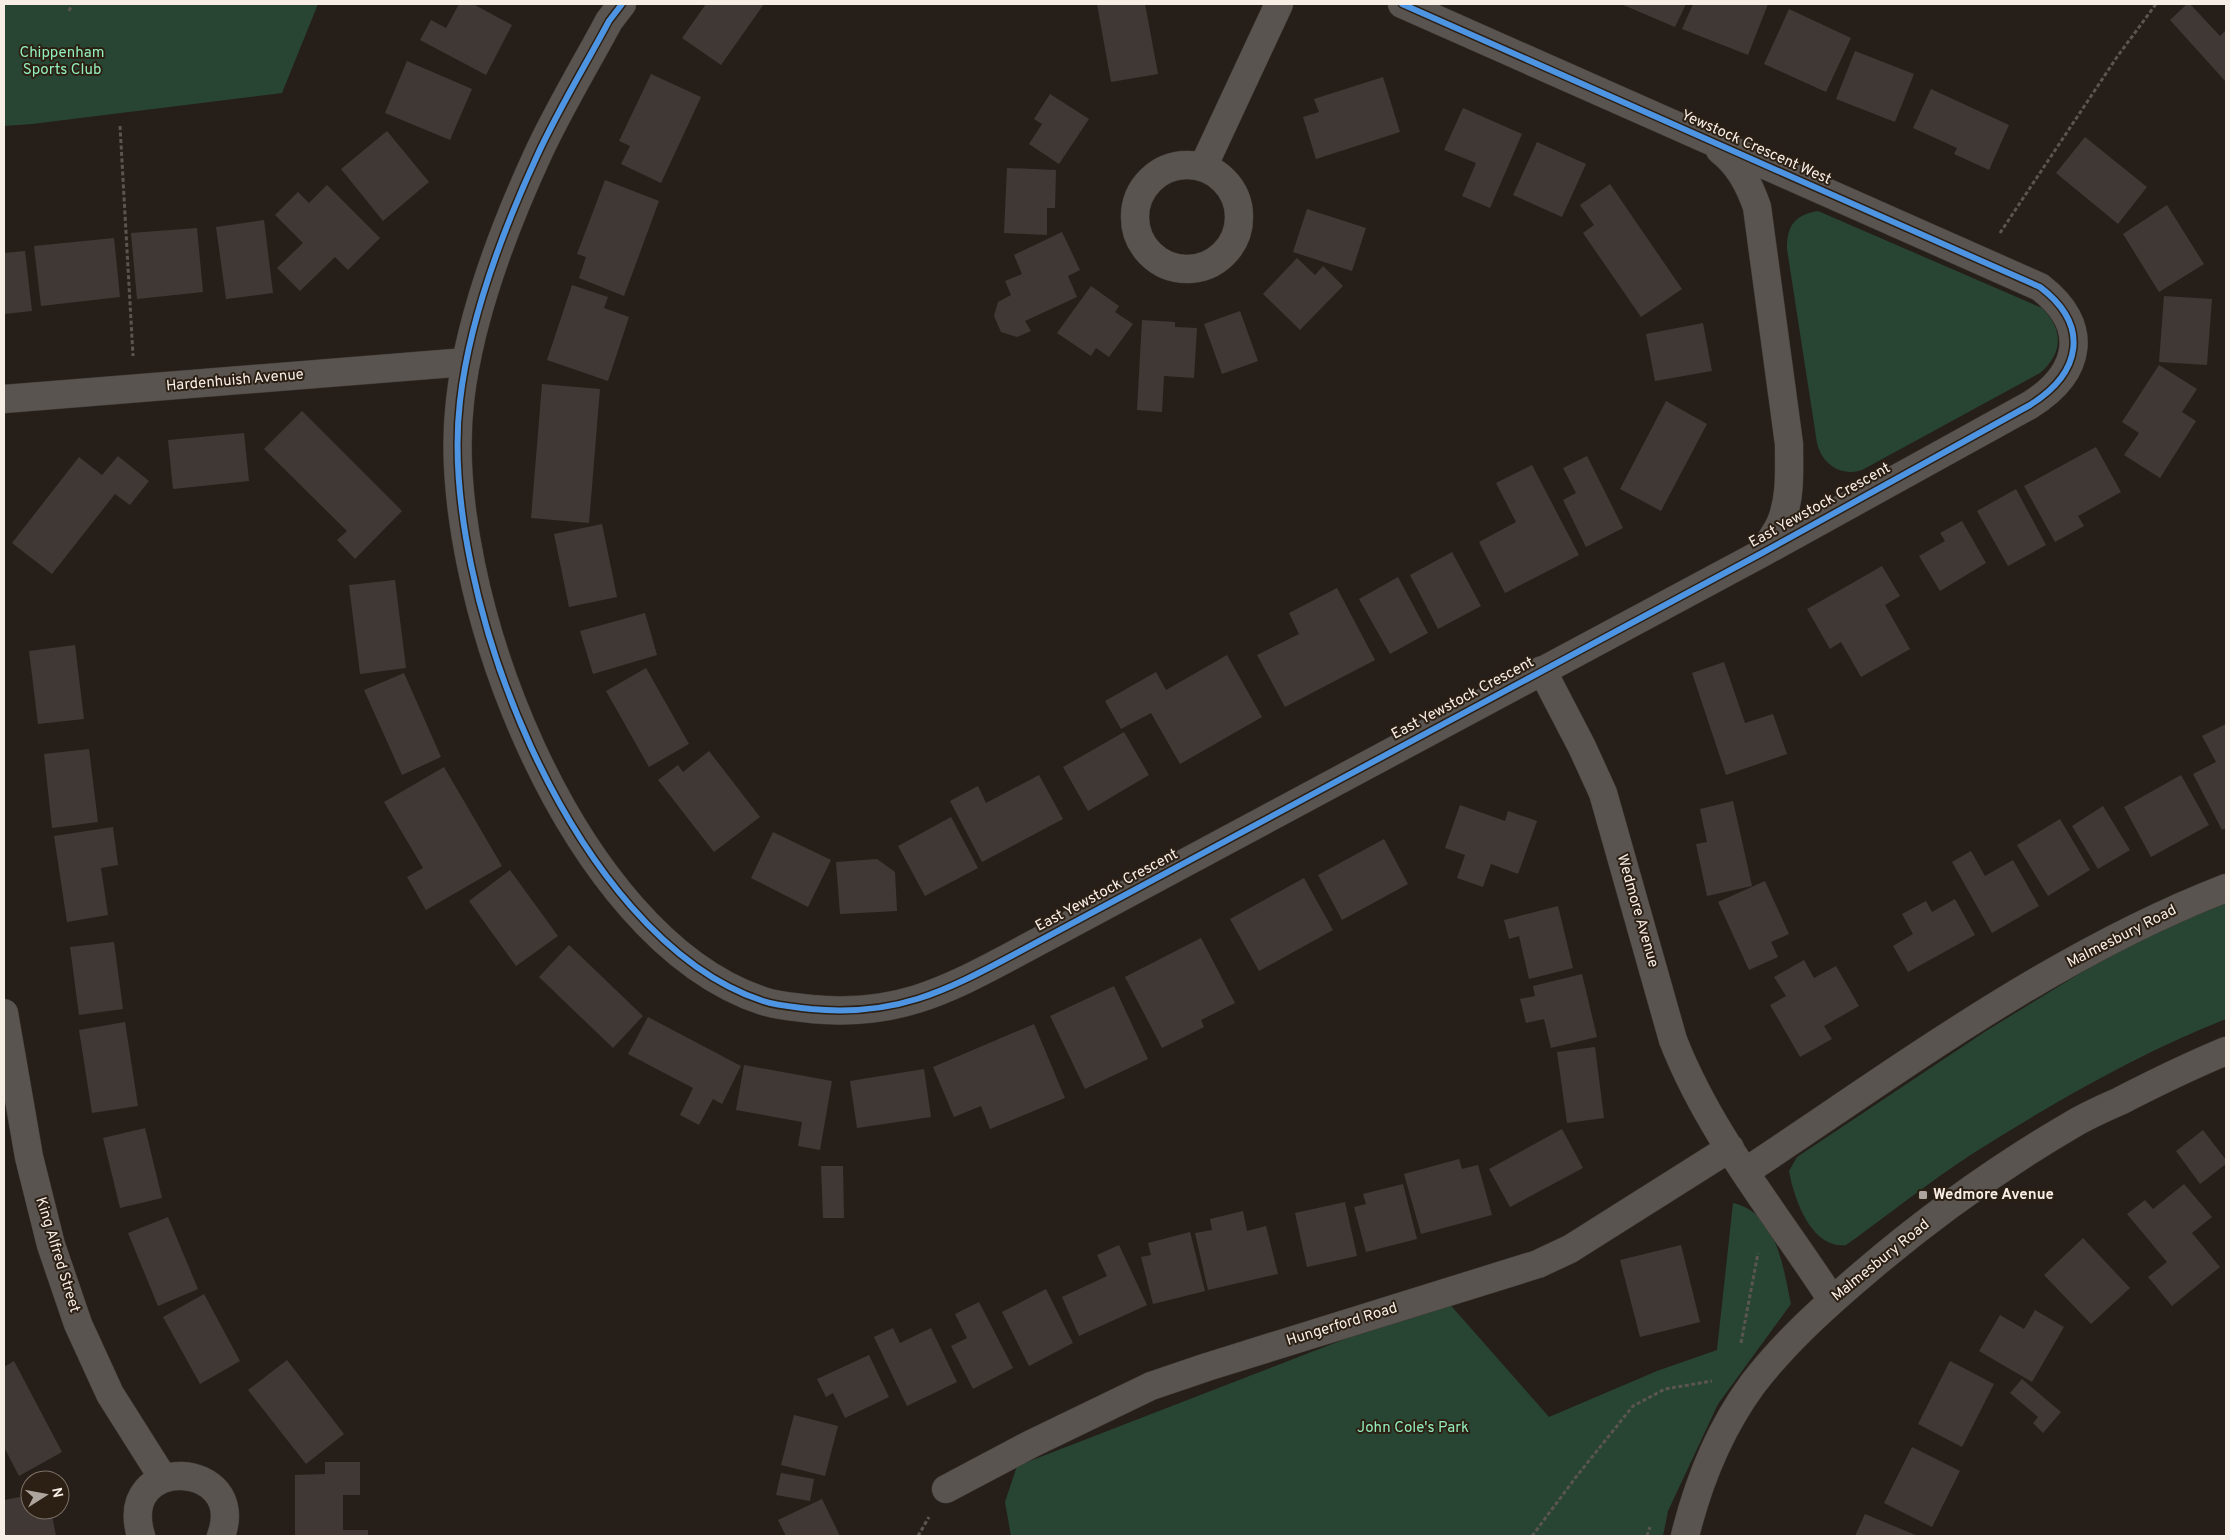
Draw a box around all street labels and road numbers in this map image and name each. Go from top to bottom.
street label: Yewstock Crescent West [1678,106,1834,190]
street label: Hardenhuish Avenue [165,366,305,396]
street label: East Yewstock Crescent [1746,459,1894,553]
street label: East Yewstock Crescent [1388,653,1538,745]
street label: East Yewstock Crescent [1032,845,1182,937]
street label: Wedmore Avenue [1612,852,1662,970]
street label: Malmesbury Road [2064,901,2180,973]
street label: King Alfred Street [30,1195,84,1315]
street label: Malmesbury Road [1828,1216,1934,1306]
street label: Hungerford Road [1284,1299,1400,1351]

